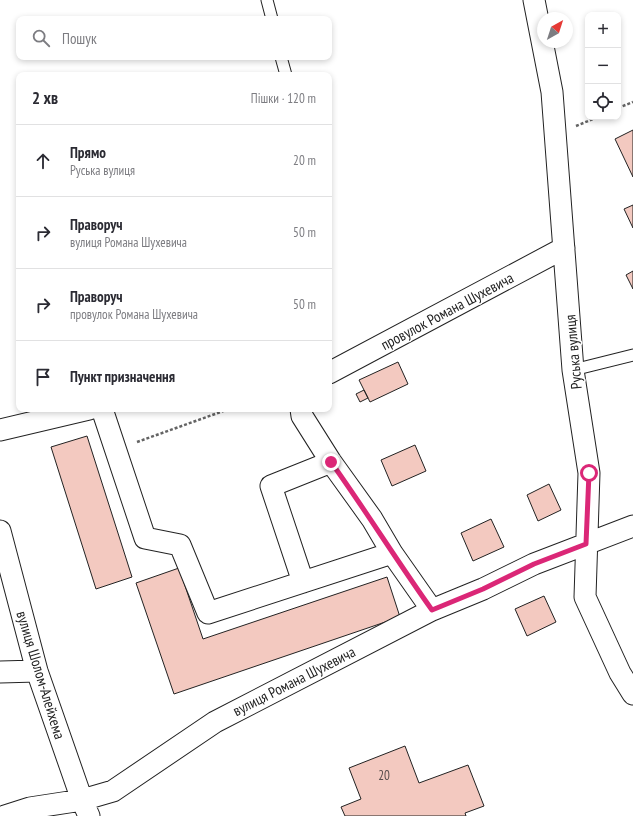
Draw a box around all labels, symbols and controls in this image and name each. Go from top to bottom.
north arrow [537,12,573,48]
map controls [585,12,621,120]
button: + [585,12,621,48]
search box [16,16,332,60]
icon: search [30,27,52,49]
text: Пошук [62,29,97,48]
button: − [585,48,621,84]
button: locate [585,84,621,120]
text: 2 хв [32,87,58,109]
text: Пішки · 120 m [251,90,316,107]
text: Прямо [70,143,106,162]
icon: ahead [32,150,54,172]
text: 20 m [293,152,316,169]
text: Руська вулиця [70,162,135,179]
text: Праворуч [70,215,123,234]
icon: right [32,222,54,244]
text: 50 m [293,224,316,241]
text: вулиця Романа Шухевича [70,234,187,251]
street label: провулок Романа Шухевича [377,268,517,354]
text: Праворуч [70,287,123,306]
icon: right [32,294,54,316]
text: 50 m [293,296,316,313]
text: провулок Романа Шухевича [70,306,198,323]
street label: Руська вулиця [560,314,586,390]
icon: arrive [32,366,54,388]
text: Пункт призначення [70,367,175,386]
route end [322,453,340,471]
route start [580,464,598,482]
street label: вулиця Шолом-Алейхема [12,609,70,741]
street label: вулиця Романа Шухевича [230,642,358,720]
house number: 20 [378,767,390,784]

